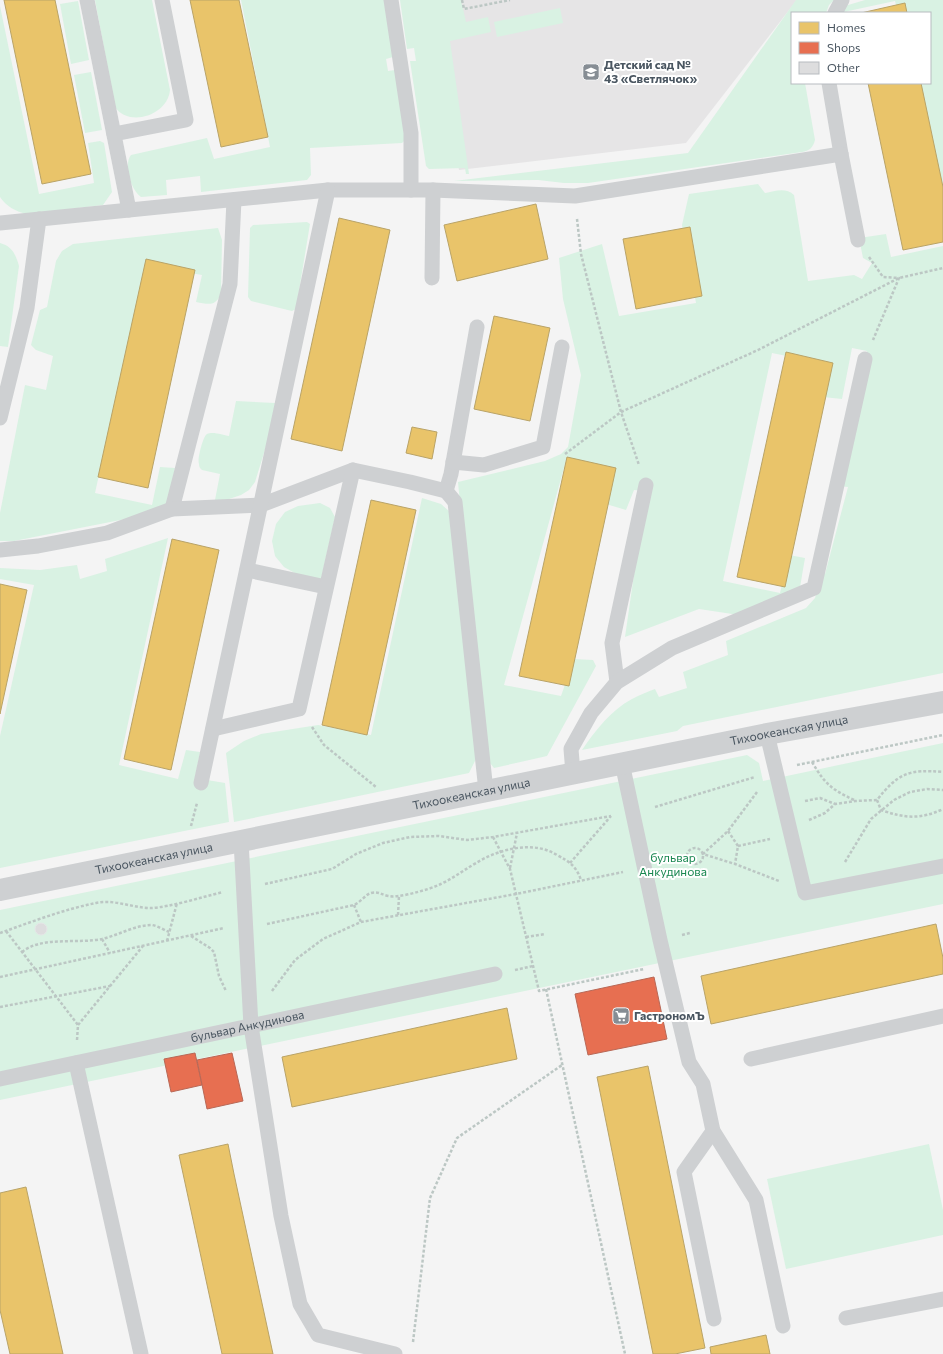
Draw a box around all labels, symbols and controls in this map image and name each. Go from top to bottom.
legend [791,12,931,84]
text: Homes [827,20,865,34]
text: Shops [827,40,861,54]
place label: Детский сад № 43 «Светлячок» [604,57,697,85]
text: Other [827,60,860,74]
school or university icon: Детский сад № 43 «Светлячок» [581,62,601,82]
street label: Тихоокеанская улица [729,711,849,747]
street label: Тихоокеанская улица [411,774,531,812]
street label: Тихоокеанская улица [94,839,214,877]
park label: бульвар Анкудинова [639,850,707,878]
supermarket icon: ГастрономЪ [611,1006,631,1026]
street label: бульвар Анкудинова [189,1007,305,1044]
place label: ГастрономЪ [634,1008,705,1022]

